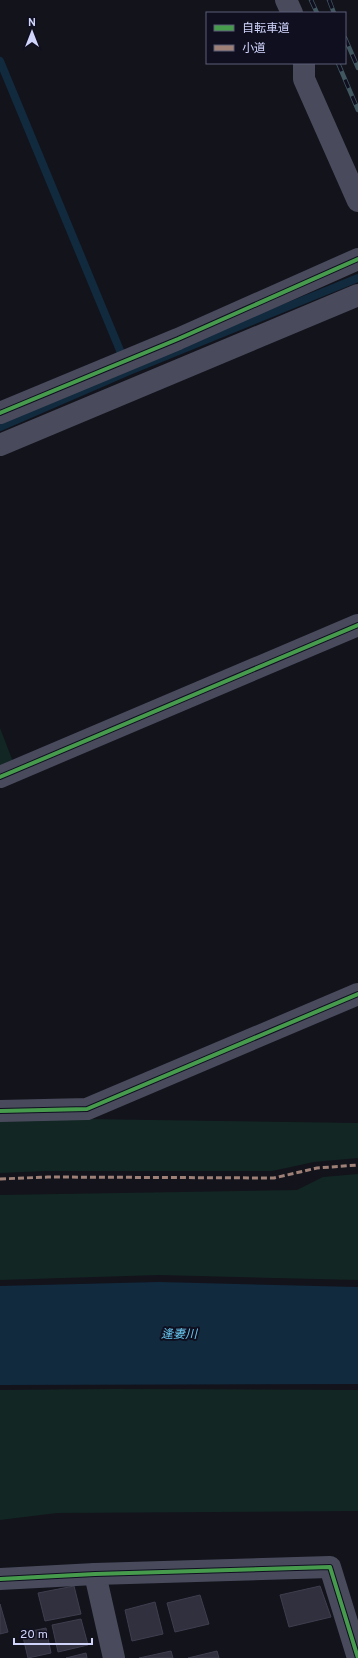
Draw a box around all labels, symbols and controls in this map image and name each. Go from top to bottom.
north arrow [12,12,52,52]
legend [206,12,346,64]
text: N [28,16,36,30]
text: 自転車道 [242,21,290,37]
text: 小道 [242,41,266,57]
water label: 逢妻川 [161,1327,199,1343]
scale bar [14,1620,92,1646]
text: 20 m [20,1627,48,1643]

